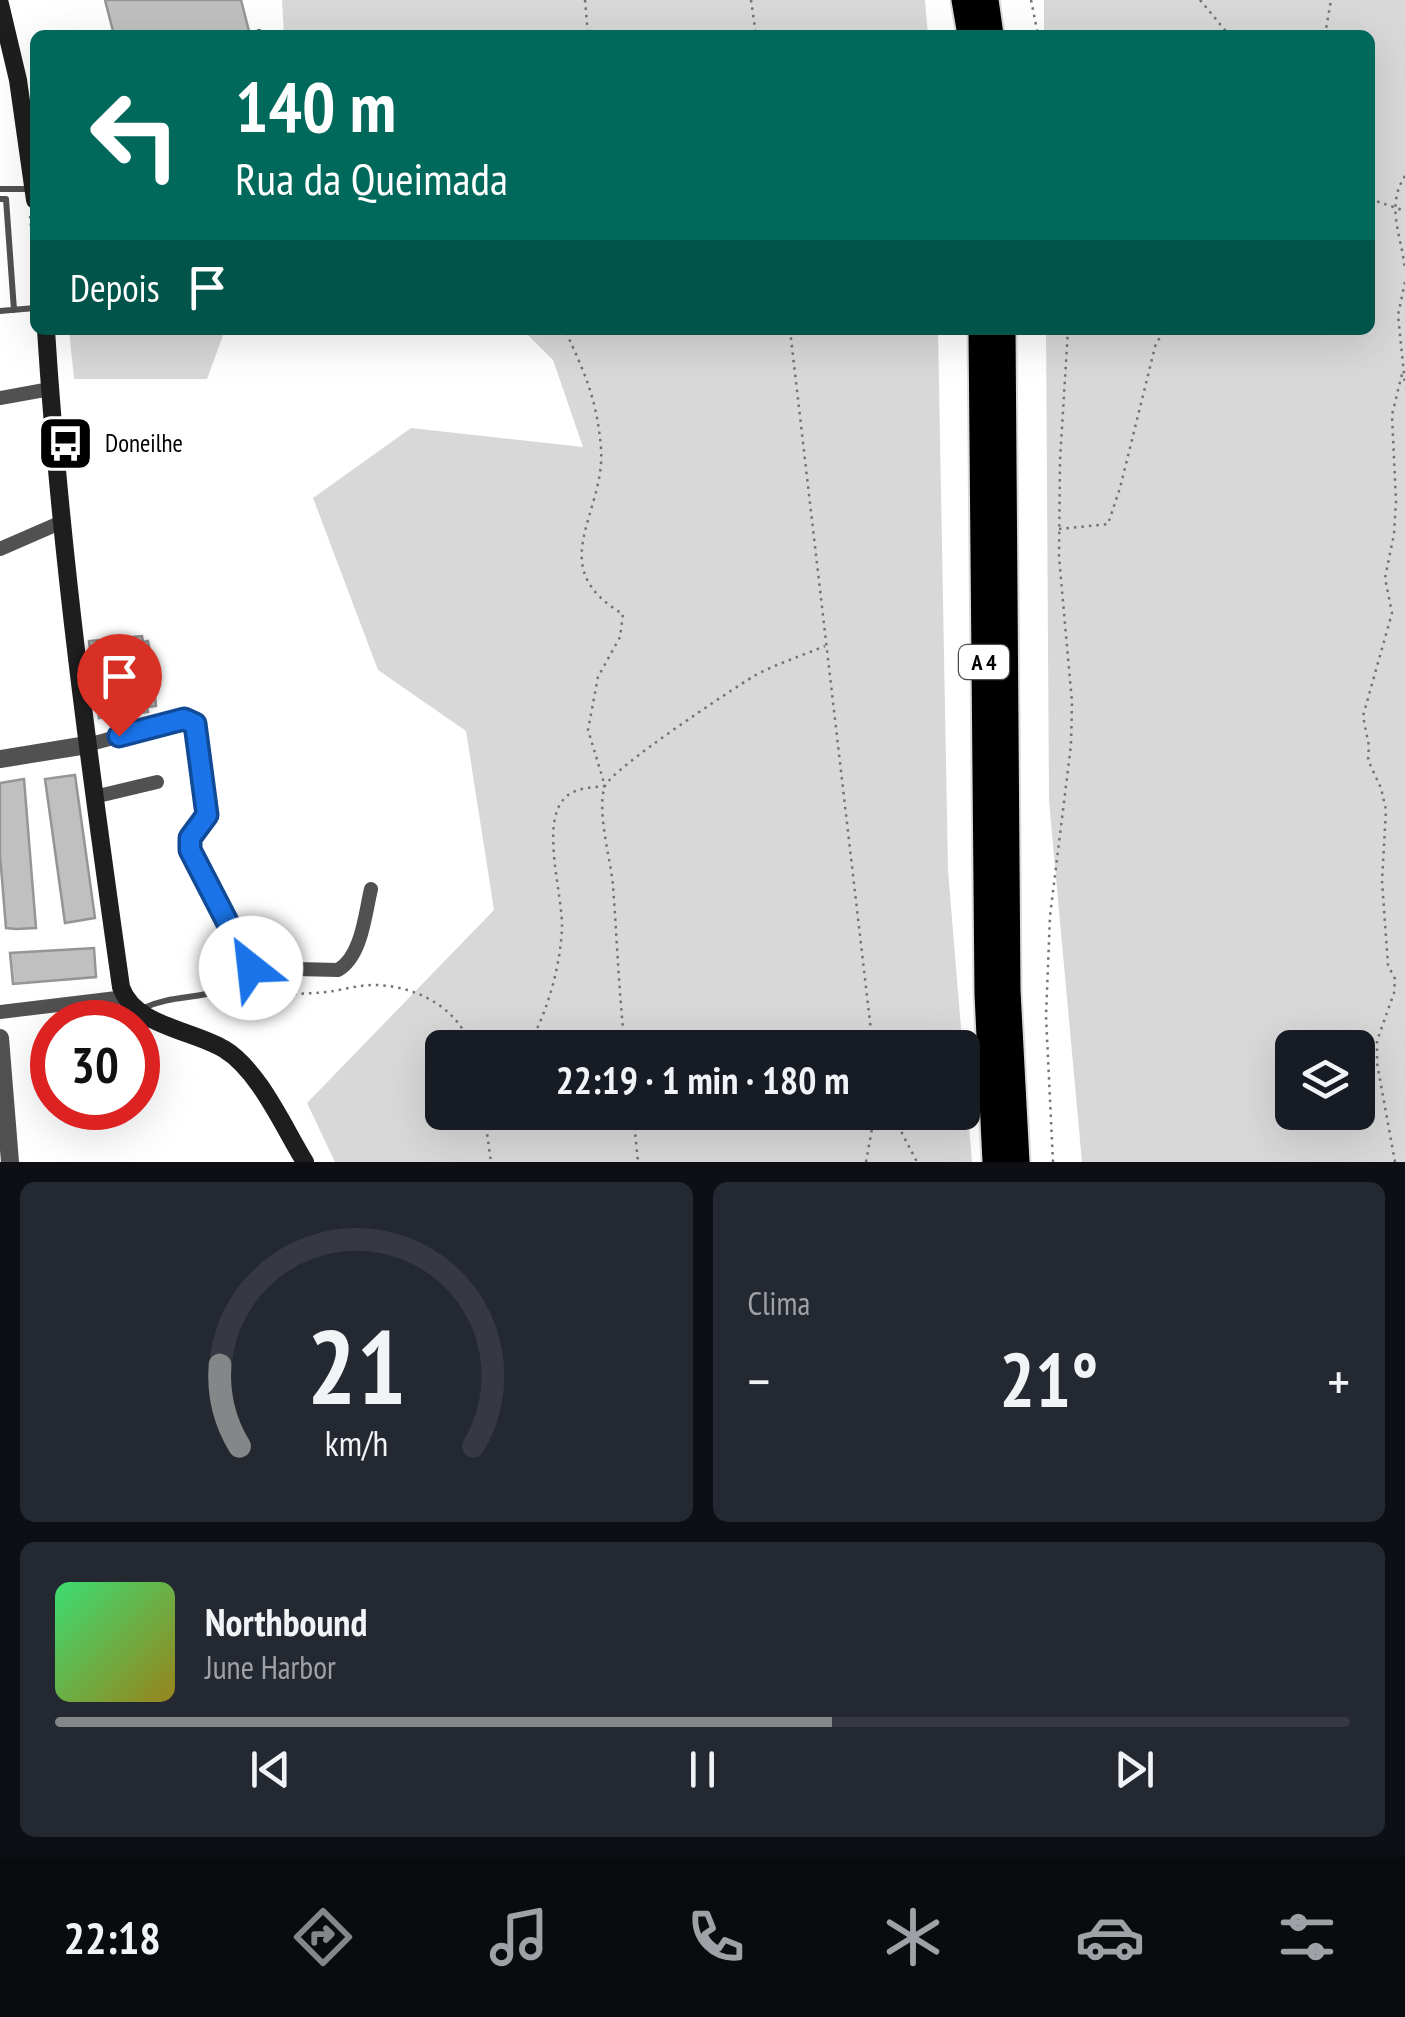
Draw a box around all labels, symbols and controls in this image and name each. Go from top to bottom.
text: 140 m [235,61,396,151]
icon: left [70,70,200,200]
text: Rua da Queimada [235,149,508,207]
icon: arrive [180,260,235,315]
text: Depois [70,263,160,312]
bus stop icon: Doneilhe [36,413,96,473]
place label: Doneilhe [105,427,183,459]
pin [77,634,162,737]
road number: A 4 [959,645,1009,679]
icon: arrive [92,649,147,704]
position arrow [199,916,303,1020]
speed limit sign: 30 [30,1000,160,1130]
map controls [1275,1030,1375,1130]
button: layers [1275,1030,1375,1130]
text: 22:19 · 1 min · 180 m [556,1055,849,1104]
text: Clima [748,1282,810,1324]
text: 21 [307,1298,406,1433]
text: 21° [999,1331,1098,1428]
text: − [748,1345,770,1416]
text: + [1327,1345,1350,1416]
text: km/h [325,1420,388,1466]
text: Northbound [205,1597,367,1646]
text: June Harbor [205,1646,336,1688]
icon: previous [243,1742,298,1797]
icon: pause [675,1742,730,1797]
icon: next [1107,1742,1162,1797]
icon: directions [288,1902,358,1972]
icon: music [484,1902,554,1972]
icon: phone [681,1902,751,1972]
icon: climate [878,1902,948,1972]
icon: car [1075,1902,1145,1972]
icon: filters [1272,1902,1342,1972]
text: 22:18 [63,1908,161,1966]

